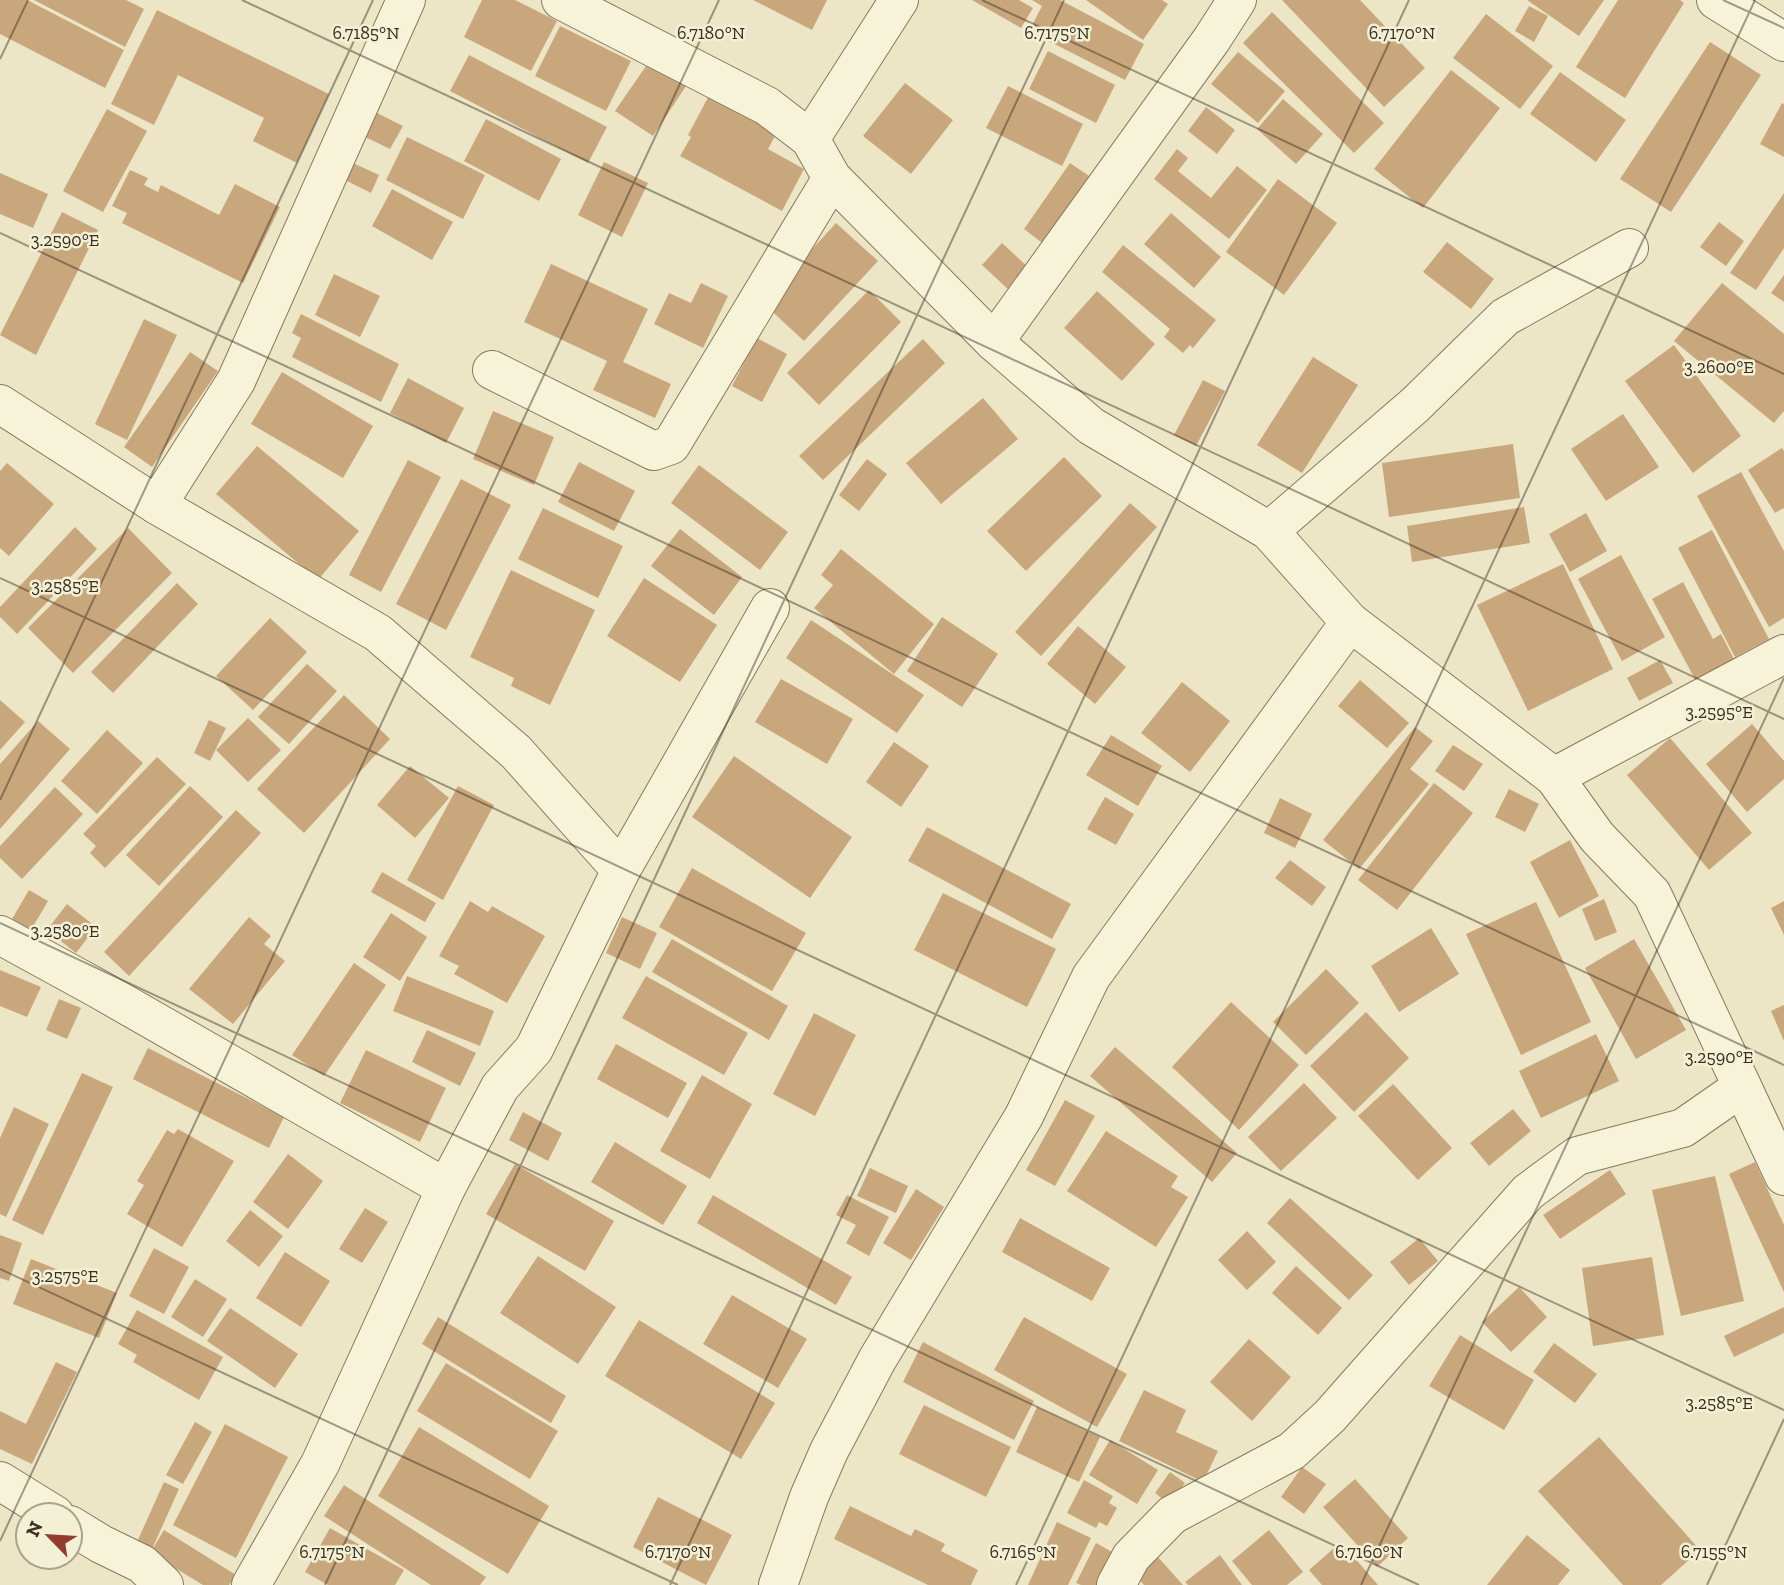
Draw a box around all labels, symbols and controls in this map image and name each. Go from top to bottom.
text: 6.7185°N [333,22,399,44]
text: 6.7180°N [677,22,745,44]
text: 6.7175°N [1024,22,1090,44]
text: 6.7170°N [1369,22,1435,44]
text: 3.2590°E [31,229,99,251]
text: 3.2600°E [1684,356,1754,378]
text: 3.2585°E [31,575,99,597]
text: 3.2595°E [1685,701,1753,723]
text: 3.2580°E [31,920,99,942]
text: 3.2590°E [1685,1046,1753,1068]
text: 3.2575°E [32,1265,98,1287]
text: 3.2585°E [1685,1392,1753,1414]
north arrow [14,1501,84,1571]
text: N [21,1518,48,1540]
text: 6.7175°N [299,1541,365,1563]
text: 6.7170°N [645,1541,711,1563]
text: 6.7165°N [990,1541,1056,1563]
text: 6.7160°N [1335,1541,1403,1563]
text: 6.7155°N [1681,1541,1747,1563]

